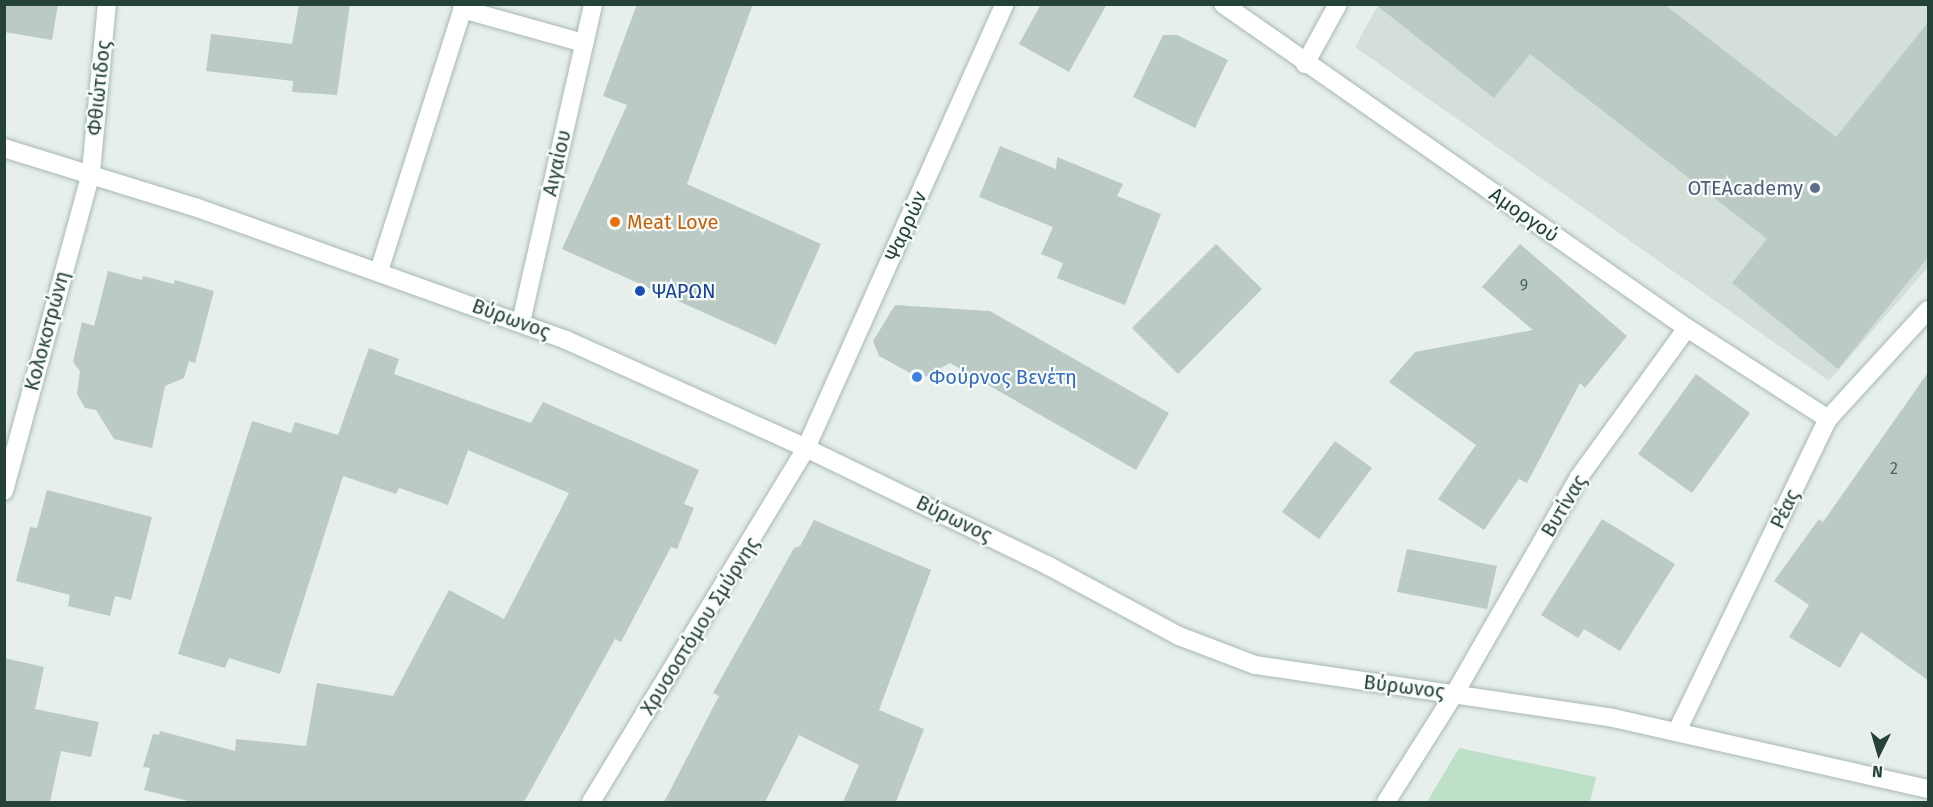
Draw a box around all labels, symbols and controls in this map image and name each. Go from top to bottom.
street label: Φθιώτιδος [82,39,116,137]
street label: Αιγαίου [538,128,576,198]
place label: OTEAcademy [1687,176,1803,200]
marker: OTEAcademy [1808,181,1822,195]
street label: Αμοργού [1485,182,1563,248]
street label: Ψαρρών [880,187,932,265]
place label: Meat Love [627,210,718,234]
marker: Meat Love [608,215,622,229]
street label: Κολοκοτρώνη [19,268,75,394]
house number: 9 [1520,276,1528,296]
place label: ΨΑΡΩΝ [652,279,716,303]
marker: ΨΑΡΩΝ [633,284,647,298]
street label: Βύρωνος [469,294,553,344]
place label: Φούρνος Βενέτη [929,365,1077,389]
marker: Φούρνος Βενέτη [910,370,924,384]
house number: 2 [1890,459,1898,479]
street label: Βυτίνας [1536,471,1592,541]
street label: Ρέας [1765,485,1805,533]
street label: Βύρωνος [912,490,996,548]
street label: Χρυσοστόμου Σμύρνης [636,533,764,719]
street label: Βύρωνος [1362,670,1446,704]
north arrow [1849,723,1909,783]
text: N [1871,762,1884,781]

